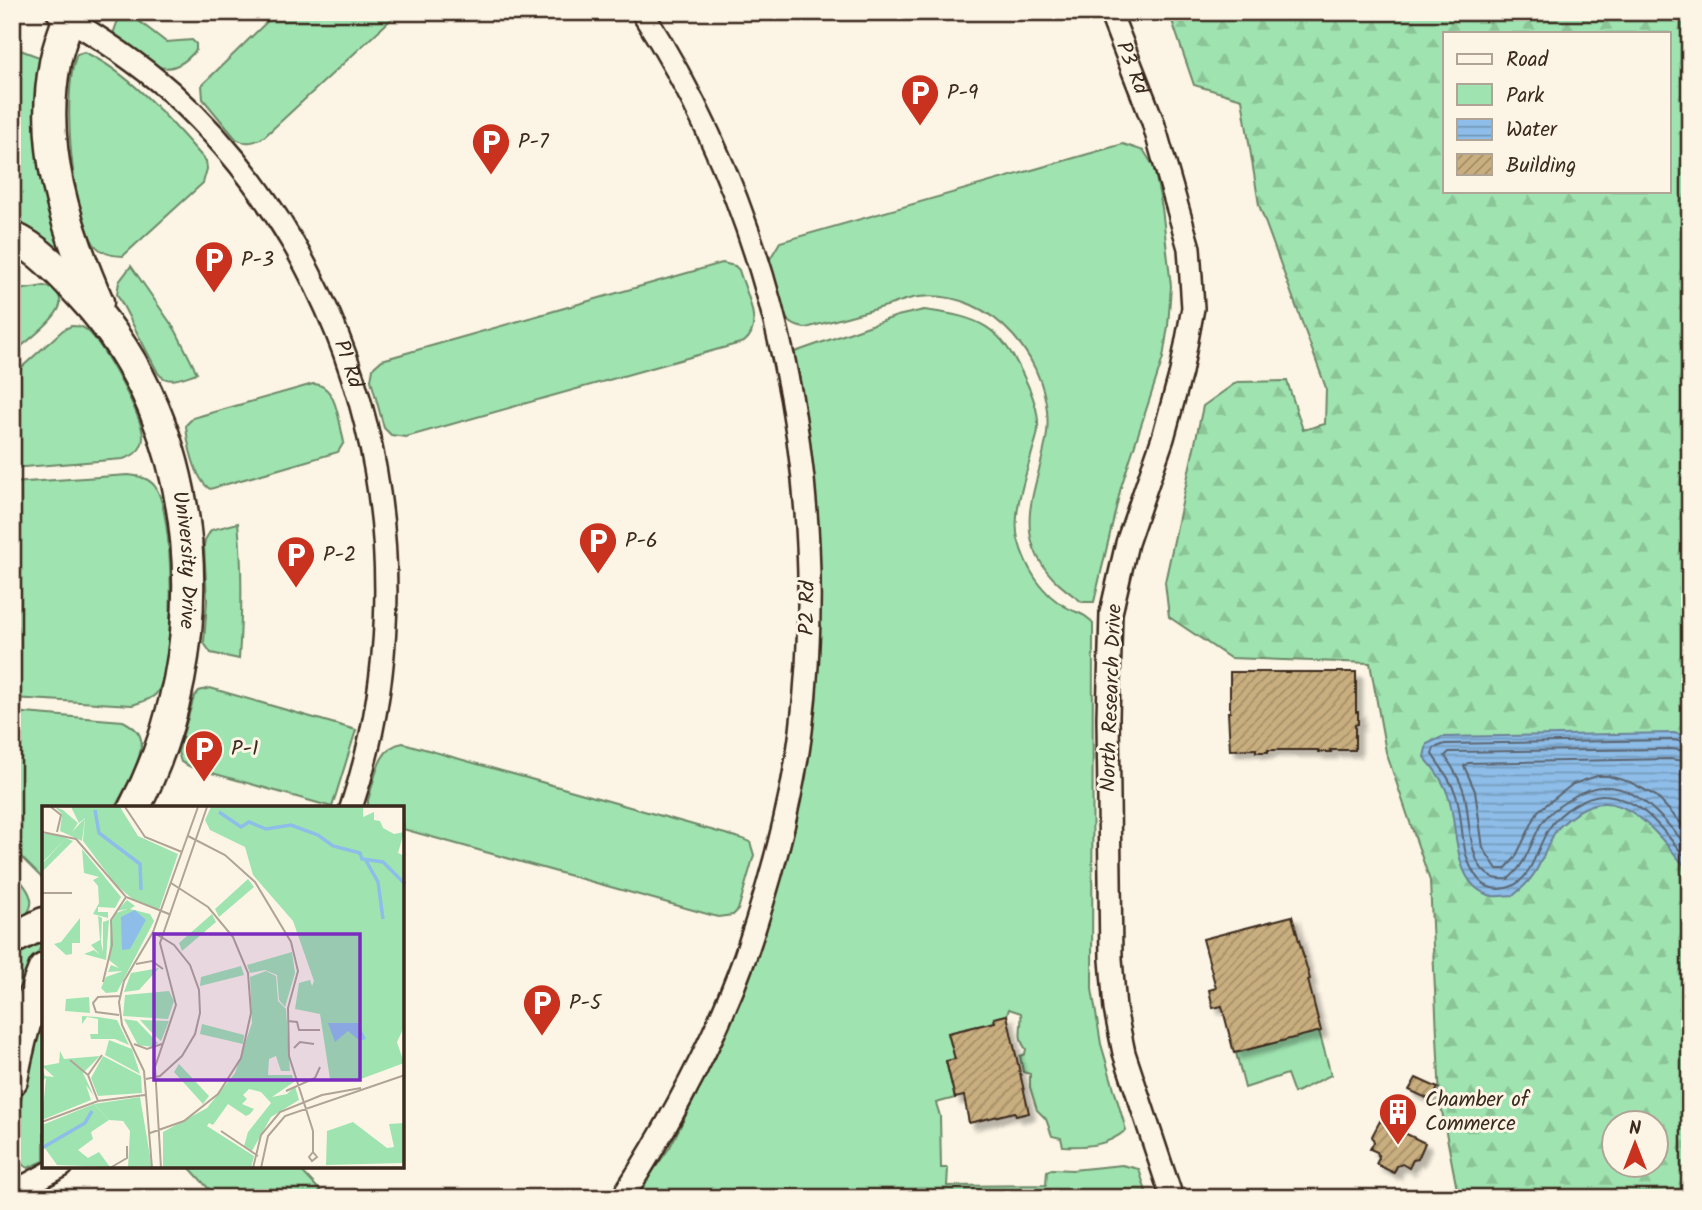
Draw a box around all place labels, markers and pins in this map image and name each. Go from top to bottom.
parking icon: P-9 [899,72,941,127]
place label: P-9 [947,77,978,110]
parking icon: P-7 [470,121,512,176]
place label: P-7 [518,126,550,159]
parking icon: P-3 [193,239,235,294]
place label: P-3 [241,244,274,277]
parking icon: P-6 [577,520,619,575]
place label: P-6 [625,525,658,558]
parking icon: P-2 [275,534,317,589]
place label: P-2 [323,539,356,572]
parking icon: P-1 [183,728,225,783]
place label: P-1 [231,733,259,766]
parking icon: P-5 [521,982,563,1037]
place label: P-5 [569,987,603,1020]
place label: Chamber of Commerce [1425,1084,1531,1141]
building icon: Chamber of Commerce [1377,1091,1419,1146]

